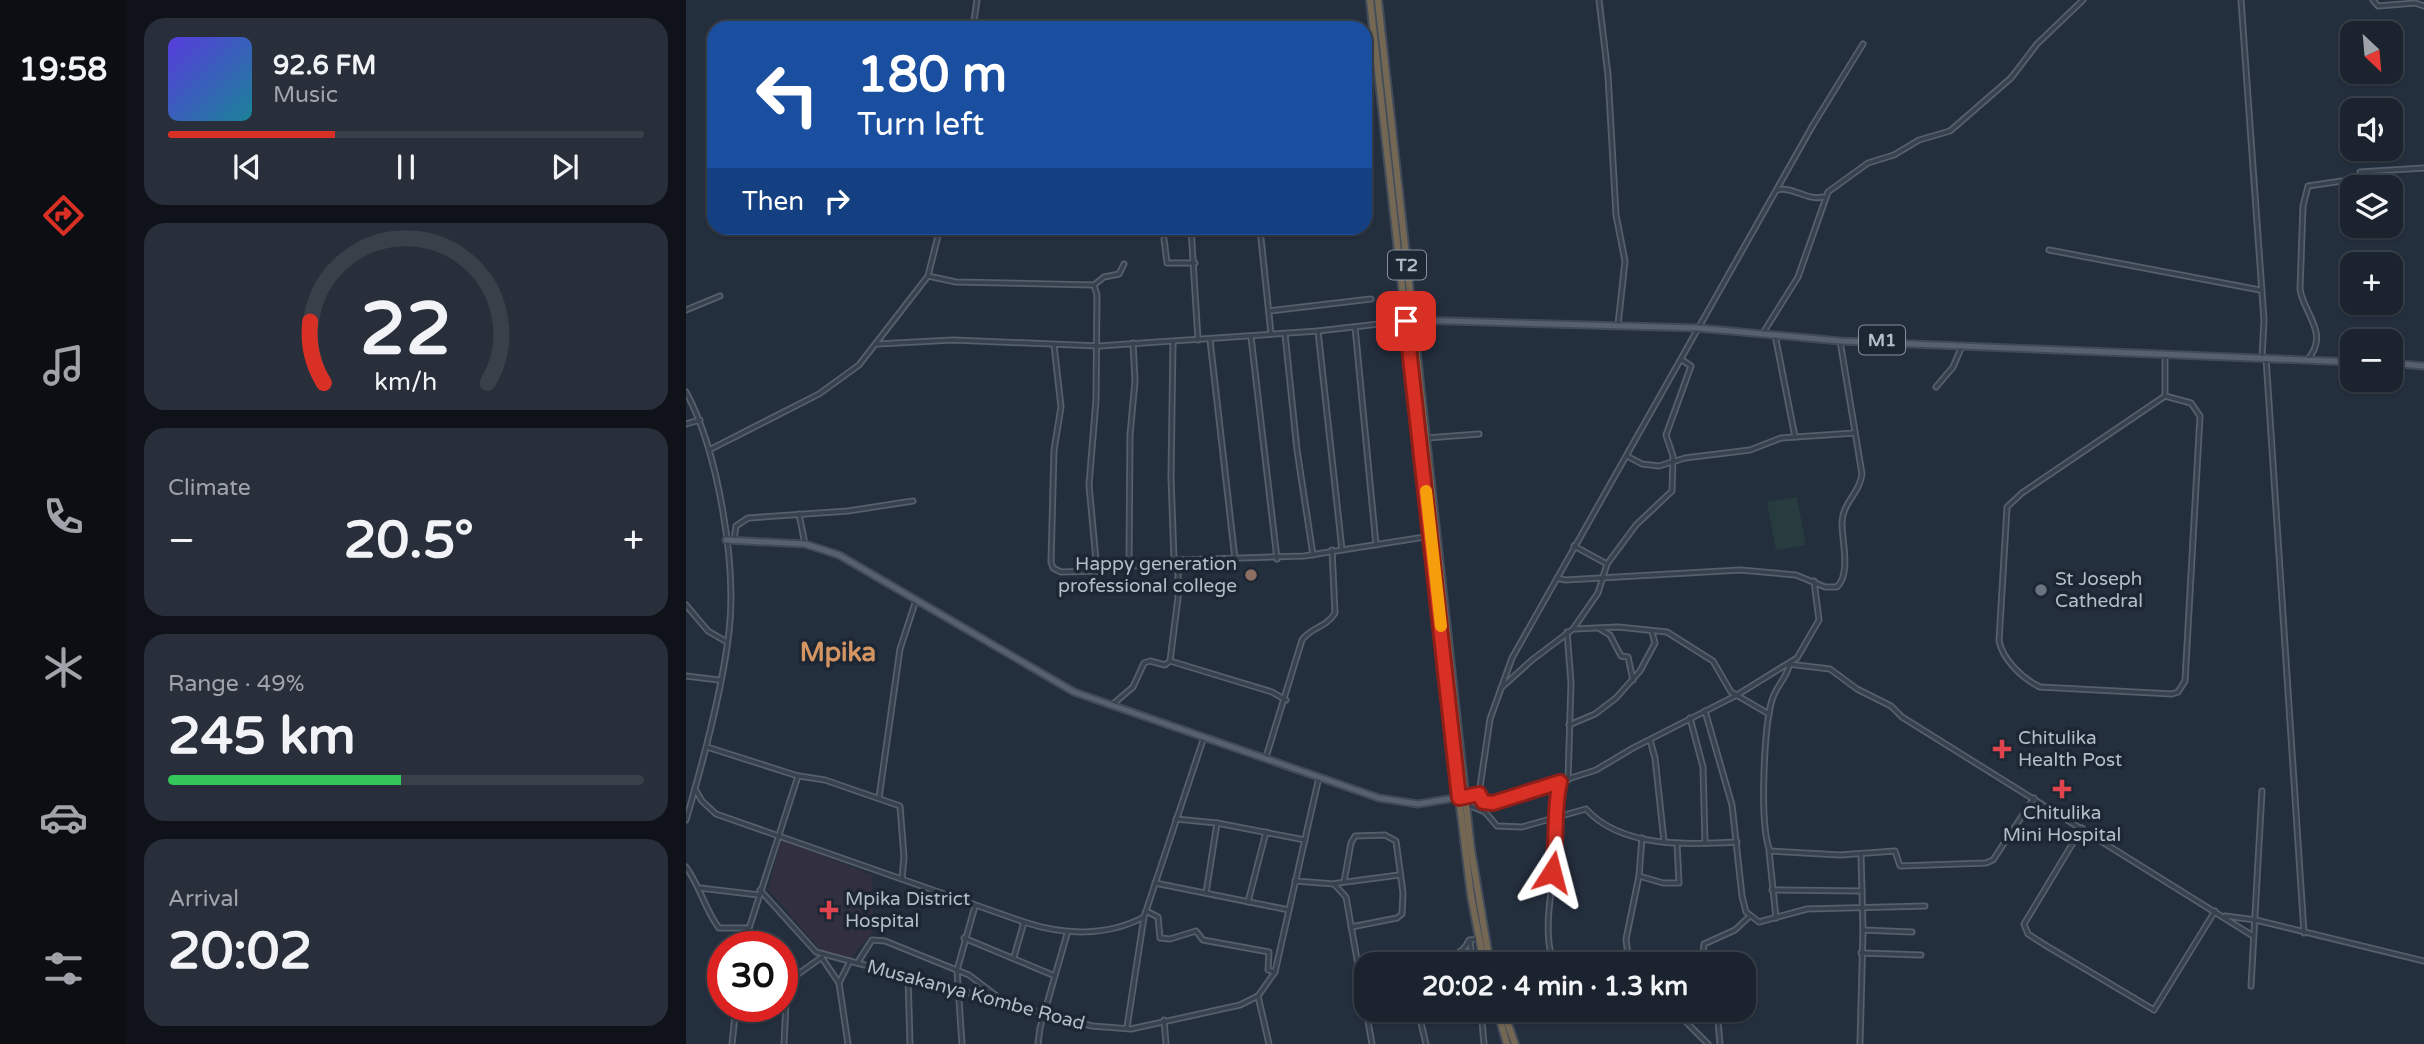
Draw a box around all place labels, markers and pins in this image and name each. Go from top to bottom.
pin [1376,291,1436,351]
place label: Happy generation professional college [1058,553,1237,597]
marker: Happy generation professional college [1243,567,1259,583]
place label: St Joseph Cathedral [2055,568,2143,612]
marker: St Joseph Cathedral [2033,582,2049,598]
place label: Chitulika Health Post [2018,727,2122,771]
marker: Chitulika Health Post [1992,739,2012,759]
marker: Chitulika Mini Hospital [2052,779,2072,799]
place label: Chitulika Mini Hospital [2003,802,2121,846]
place label: Mpika District Hospital [845,888,970,932]
marker: Mpika District Hospital [819,900,839,920]

